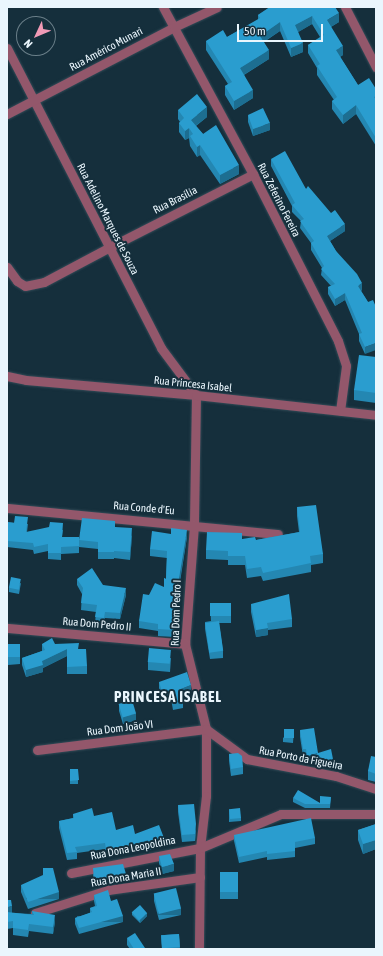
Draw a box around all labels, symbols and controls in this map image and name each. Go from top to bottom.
north arrow [16,16,56,56]
scale bar [239,16,325,42]
street label: Rua Américo Munari [67,24,145,74]
text: 50 m [244,24,266,38]
text: N [22,37,35,50]
street label: Rua Adelino Marques de Souza [74,161,142,277]
street label: Rua Zeferino Fereira [255,161,303,239]
street label: Rua Brasília [151,183,199,217]
street label: Rua Princesa Isabel [153,373,233,395]
street label: Rua Conde d'Eu [113,499,175,517]
street label: Rua Dom Pedro I [168,580,184,646]
street label: Rua Dom Pedro II [62,614,132,634]
district label: PRINCESA ISABEL [114,688,222,706]
street label: Rua Dom João VI [86,717,154,739]
street label: Rua Porto da Figueira [258,743,344,773]
street label: Rua Dona Leopoldina [89,833,177,863]
street label: Rua Dona Maria II [90,864,162,890]

